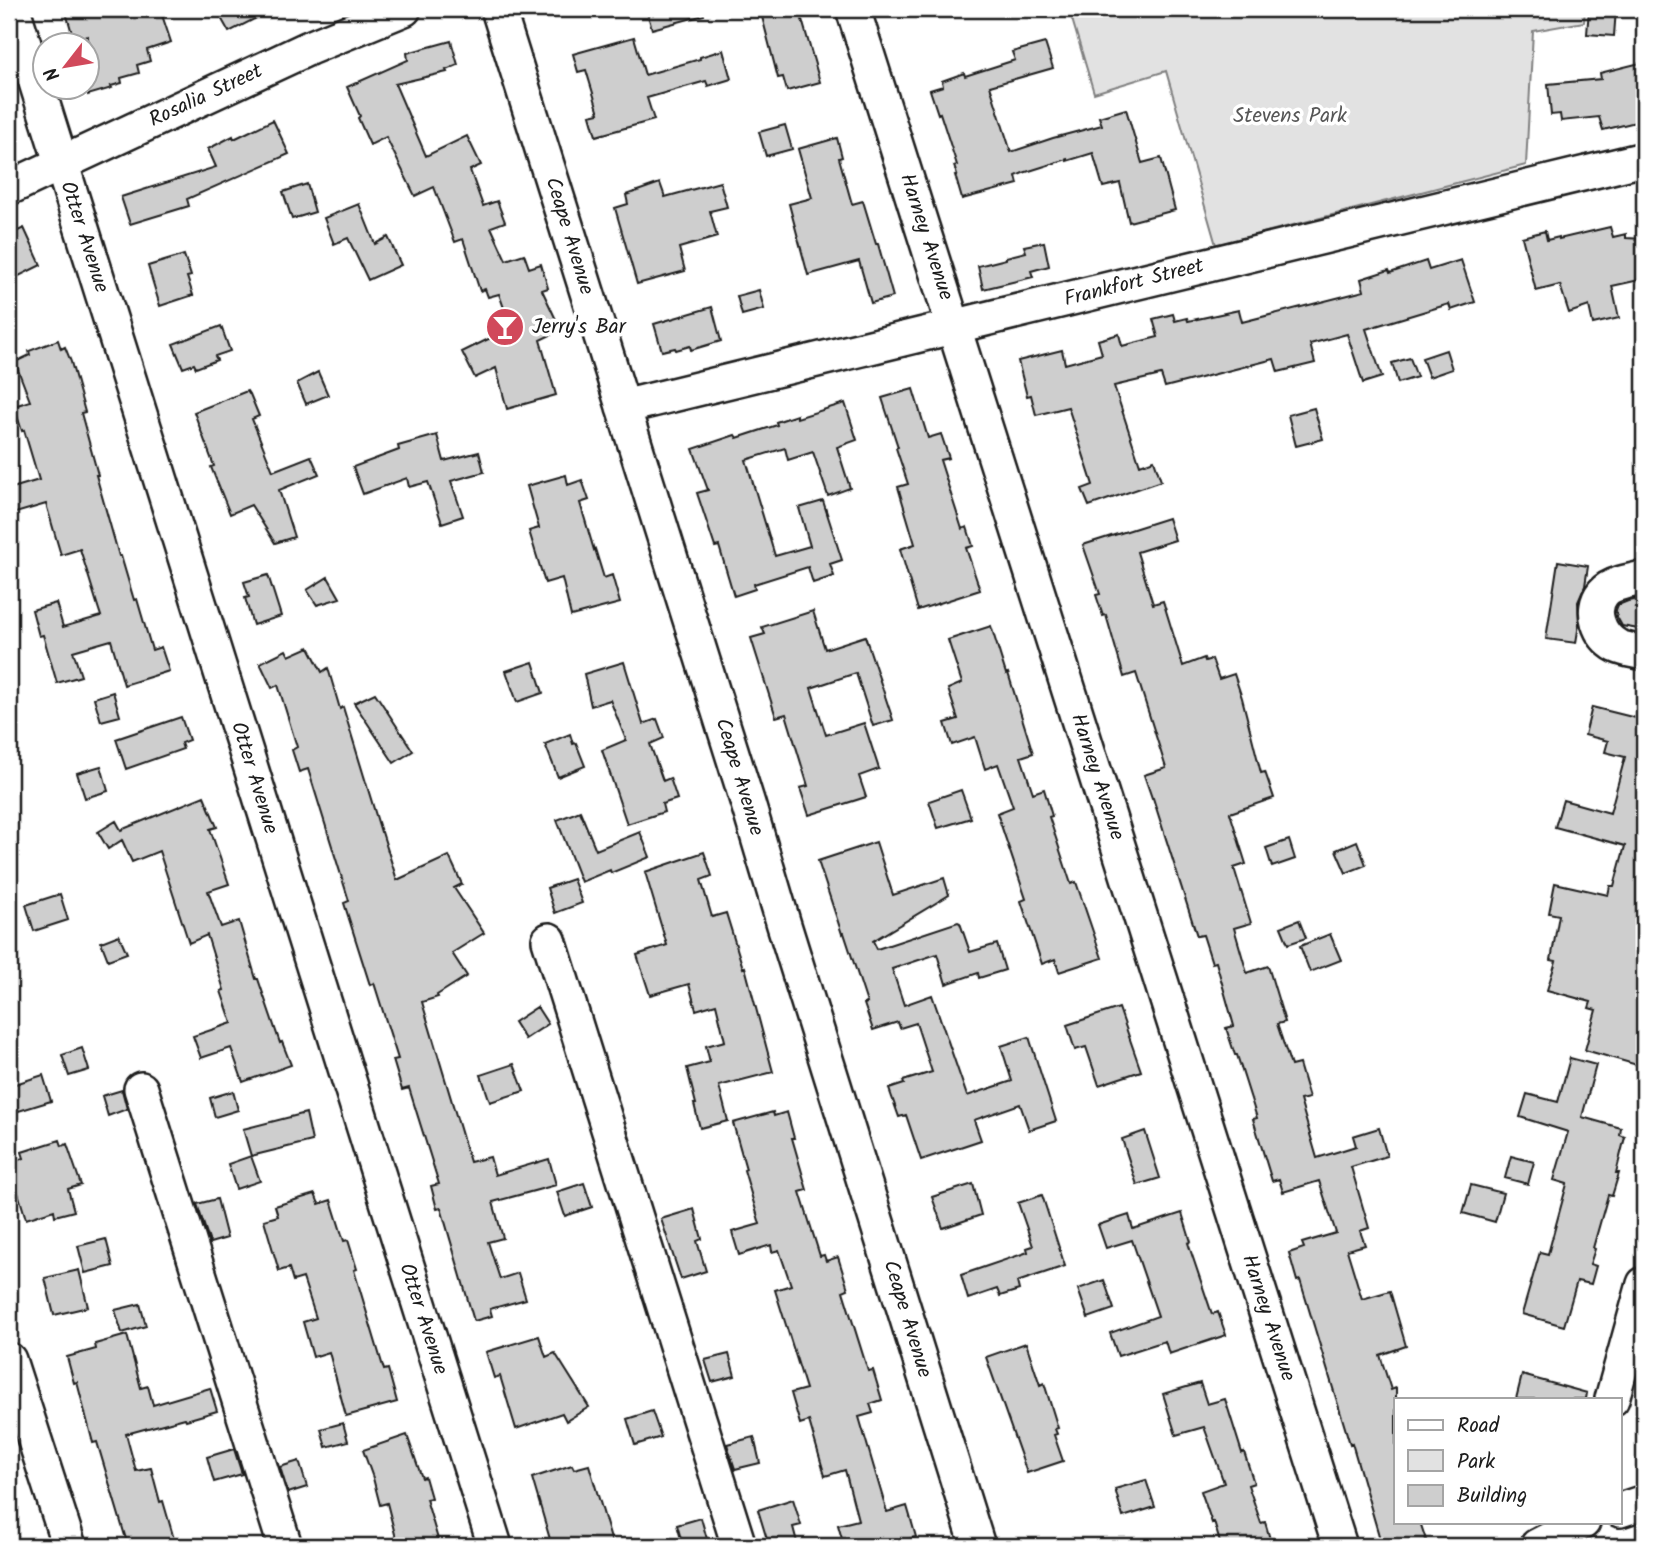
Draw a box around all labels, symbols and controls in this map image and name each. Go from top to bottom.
north arrow [32,32,102,102]
street label: Rosalia Street [144,55,269,137]
text: N [37,61,69,87]
park label: Stevens Park [1233,100,1347,133]
street label: Harney Avenue [890,169,962,305]
street label: Ceape Avenue [535,173,603,299]
street label: Otter Avenue [50,177,118,298]
street label: Frankfort Street [1061,249,1208,316]
bar icon: Jerry's Bar [484,306,526,348]
place label: Jerry's Bar [532,311,627,344]
street label: Harney Avenue [1061,709,1133,845]
street label: Ceape Avenue [705,714,773,840]
street label: Otter Avenue [221,718,287,839]
street label: Harney Avenue [1232,1250,1304,1386]
street label: Ceape Avenue [873,1256,941,1382]
street label: Otter Avenue [389,1259,457,1380]
legend [1394,1398,1622,1524]
text: Road [1457,1410,1500,1443]
text: Park [1457,1446,1495,1479]
text: Building [1457,1480,1527,1513]

